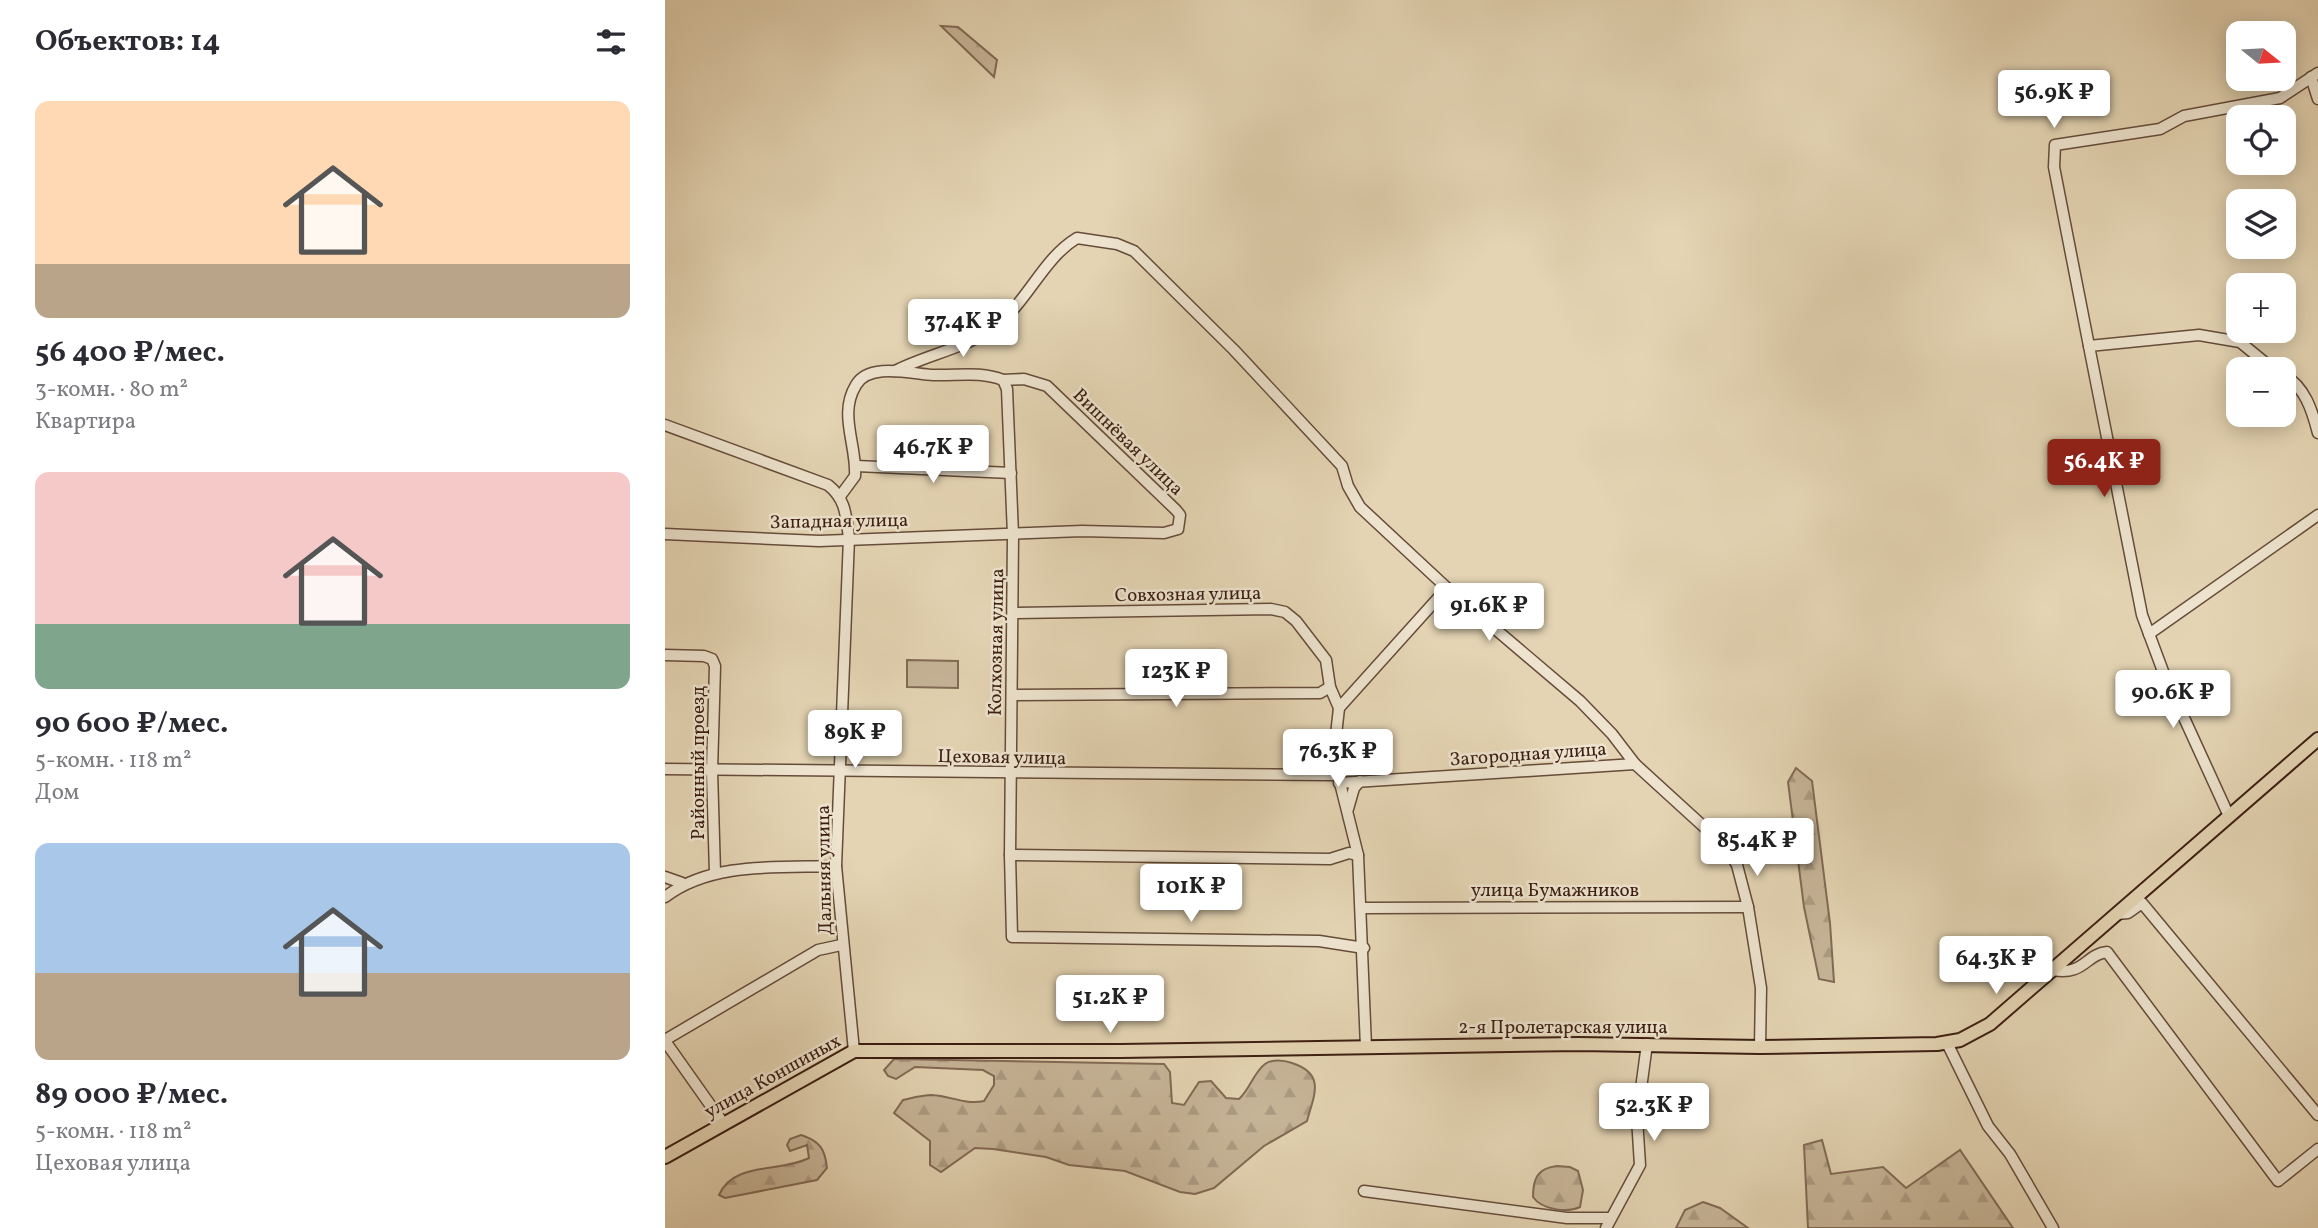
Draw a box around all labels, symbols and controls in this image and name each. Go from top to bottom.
text: Объектов: 14 [35,21,220,63]
north arrow [2226,21,2296,91]
map controls [2226,21,2296,427]
icon: filters [592,23,630,61]
pin: 56.9K ₽ [1989,71,2119,130]
text: 56.9K ₽ [2014,77,2094,109]
button: locate [2226,105,2296,175]
icon: home [270,147,396,273]
button: layers [2226,189,2296,259]
button: + [2226,273,2296,343]
pin: 37.4K ₽ [898,300,1028,359]
text: 37.4K ₽ [924,306,1002,338]
text: 56 400 ₽/мес. [35,332,225,374]
button: − [2226,357,2296,427]
text: 3-комн. · 80 m² [35,374,188,406]
street label: Вишнёвая улица [1066,383,1189,502]
text: Квартира [35,406,136,438]
pin: 46.7K ₽ [868,426,998,485]
text: 46.7K ₽ [893,432,973,464]
pin: 56.4K ₽ [2039,440,2169,499]
text: 56.4K ₽ [2063,446,2145,478]
street label: Западная улица [770,508,909,536]
icon: home [270,518,396,644]
street label: Колхозная улица [983,568,1011,716]
street label: Совхозная улица [1114,581,1262,609]
pin: 91.6K ₽ [1424,584,1554,643]
text: 91.6K ₽ [1450,590,1528,622]
pin: 123K ₽ [1119,650,1233,709]
text: 123K ₽ [1141,656,1211,688]
pin: 90.6K ₽ [2108,670,2238,730]
text: 90.6K ₽ [2131,677,2215,709]
street label: Районный проезд [686,686,712,840]
text: 90 600 ₽/мес. [35,703,228,745]
pin: 89K ₽ [806,710,904,770]
text: 89K ₽ [824,717,886,749]
pin: 76.3K ₽ [1273,730,1403,789]
text: 76.3K ₽ [1299,736,1377,768]
street label: Загородная улица [1449,737,1608,773]
street label: Цеховая улица [937,744,1067,772]
text: 5-комн. · 118 m² [35,745,191,777]
text: Дом [35,777,79,809]
street label: Дальняя улица [811,805,839,935]
pin: 85.4K ₽ [1692,818,1822,878]
text: 85.4K ₽ [1717,825,1797,857]
pin: 101K ₽ [1134,864,1248,924]
text: 101K ₽ [1156,871,1226,903]
street label: улица Бумажников [1471,878,1639,904]
icon: home [270,889,396,1015]
pin: 64.3K ₽ [1931,936,2061,996]
text: 64.3K ₽ [1955,943,2037,975]
pin: 51.2K ₽ [1045,976,1175,1035]
text: 51.2K ₽ [1072,982,1148,1014]
street label: 2-я Пролетарская улица [1458,1015,1668,1041]
street label: улица Коншиных [700,1028,846,1125]
text: 89 000 ₽/мес. [35,1074,228,1116]
pin: 52.3K ₽ [1589,1084,1719,1143]
text: 52.3K ₽ [1615,1090,1693,1122]
text: 5-комн. · 118 m² [35,1116,191,1148]
text: Цеховая улица [35,1148,191,1180]

